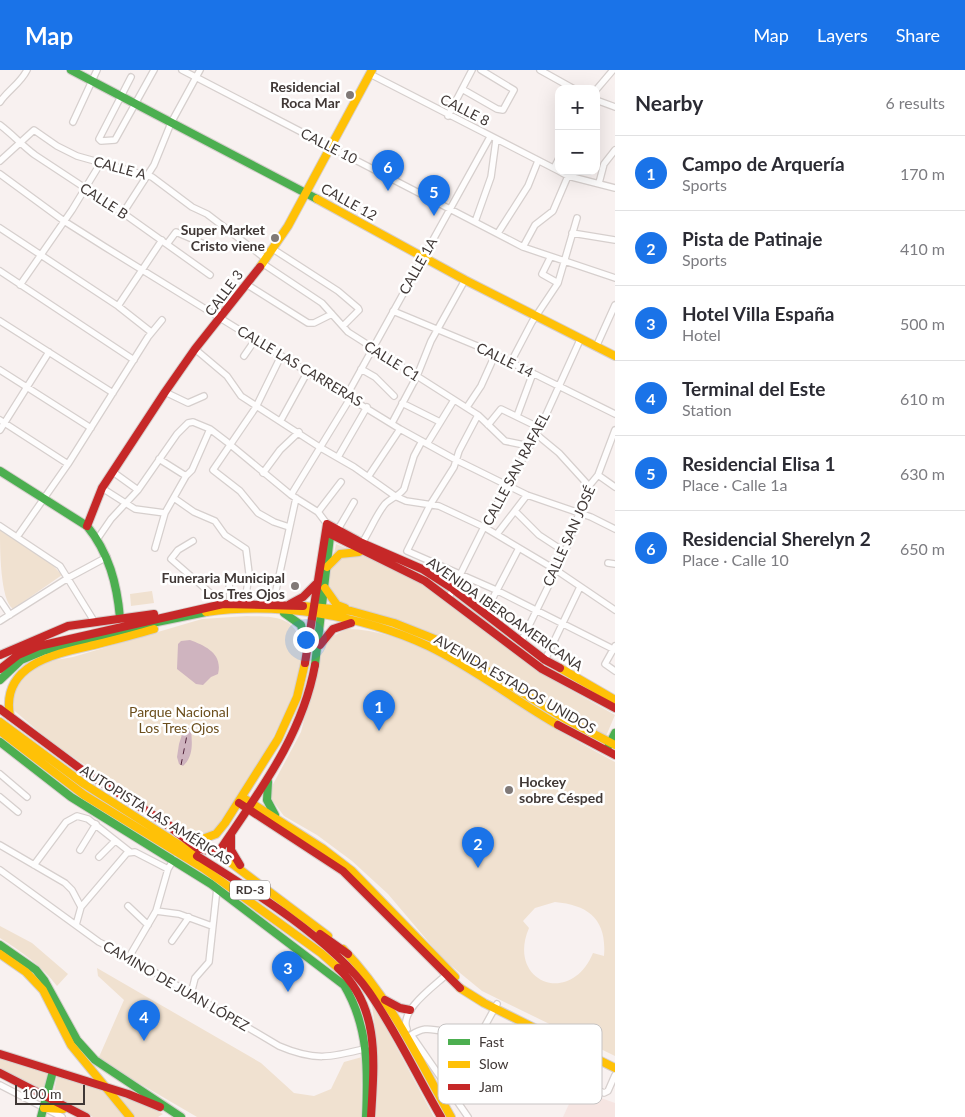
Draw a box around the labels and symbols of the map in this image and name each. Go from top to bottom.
place label: Residencial Roca Mar [270,78,341,111]
marker: Residencial Roca Mar [344,89,356,101]
street label: CALLE 8 [438,90,493,129]
street label: CALLE 10 [298,124,360,167]
pin: 6 [372,150,404,191]
street label: CALLE A [92,152,149,183]
pin: 5 [418,175,450,216]
street label: CALLE B [77,179,132,222]
street label: CALLE 12 [318,179,380,224]
place label: Super Market Cristo viene [181,221,266,254]
marker: Super Market Cristo viene [269,232,281,244]
street label: CALLE 1A [395,234,440,297]
street label: CALLE 3 [201,266,246,319]
street label: CALLE LAS CARRERAS [235,321,366,410]
street label: CALLE C1 [361,337,423,384]
street label: CALLE 14 [474,339,536,381]
street label: CALLE SAN RAFAEL [478,409,553,528]
street label: CALLE SAN JOSÉ [539,483,598,589]
street label: AVENIDA IBEROAMERICANA [424,553,587,674]
place label: Funeraria Municipal Los Tres Ojos [161,569,285,602]
marker: Funeraria Municipal Los Tres Ojos [289,580,301,592]
your location [293,627,319,653]
street label: AVENIDA ESTADOS UNIDOS [431,630,599,737]
pin: 1 [363,690,395,731]
park label: Parque Nacional Los Tres Ojos [129,703,229,736]
street label: AUTOPISTA LAS AMÉRICAS [77,761,235,868]
place label: Hockey sobre Césped [519,773,603,806]
marker: Hockey sobre Césped [503,784,515,796]
pin: 2 [462,827,494,868]
road number: RD-3 [230,880,270,900]
street label: CAMINO DE JUAN LÓPEZ [100,937,252,1034]
pin: 3 [272,951,304,992]
pin: 4 [128,1000,160,1041]
legend [438,1024,602,1104]
text: Fast [479,1033,504,1050]
text: Slow [479,1055,509,1072]
text: Jam [479,1078,503,1095]
scale bar [15,1082,85,1105]

